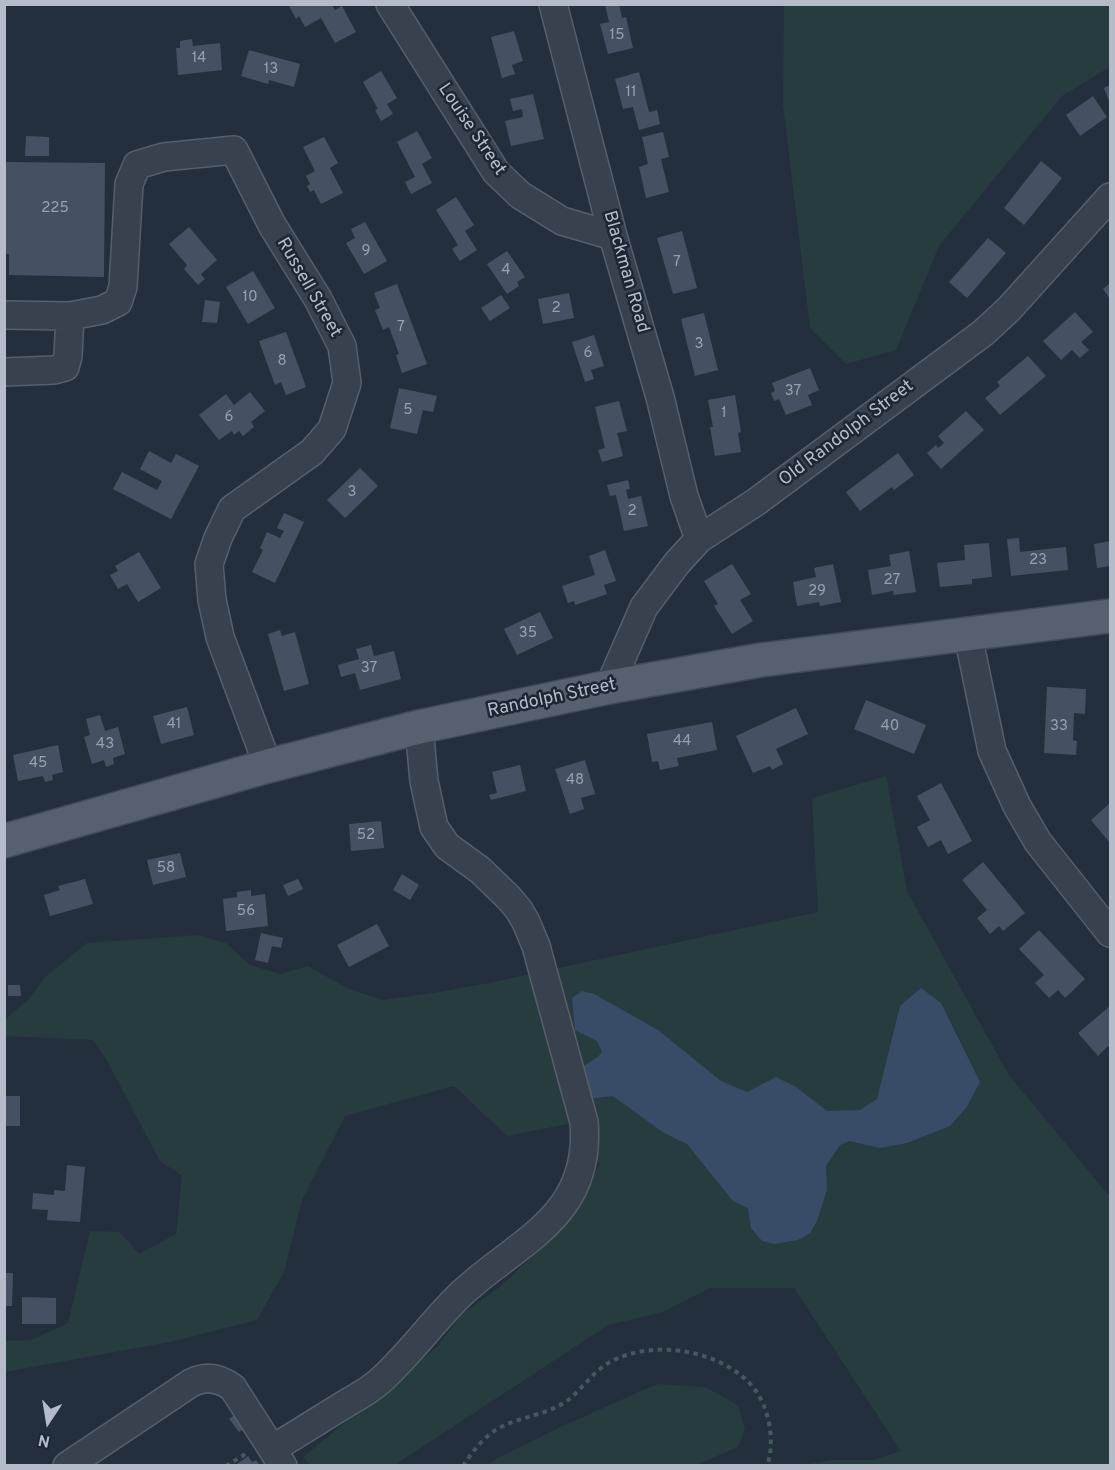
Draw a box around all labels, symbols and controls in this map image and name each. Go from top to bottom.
house number: 15 [610,27,624,45]
house number: 14 [192,50,206,68]
house number: 13 [264,61,278,79]
street label: Louise Street [432,80,510,180]
house number: 11 [625,84,637,102]
house number: 225 [41,200,69,218]
street label: Blackman Road [597,208,653,336]
street label: Russell Street [271,234,345,342]
house number: 9 [362,243,370,261]
house number: 7 [673,254,681,272]
house number: 4 [501,262,511,280]
house number: 10 [242,289,258,307]
house number: 2 [551,300,561,318]
house number: 7 [397,319,405,337]
house number: 3 [694,336,704,354]
house number: 6 [584,345,592,363]
house number: 8 [277,353,287,371]
street label: Old Randolph Street [775,376,919,492]
house number: 37 [785,383,801,401]
house number: 5 [403,402,413,420]
house number: 1 [721,405,727,423]
house number: 6 [225,409,233,427]
house number: 3 [347,484,357,502]
house number: 2 [627,503,637,521]
house number: 23 [1029,552,1047,570]
house number: 27 [884,572,900,590]
house number: 29 [808,583,826,601]
house number: 35 [519,625,537,643]
house number: 37 [361,660,377,678]
street label: Randolph Street [486,675,618,723]
house number: 41 [167,716,181,734]
house number: 40 [881,718,899,736]
house number: 33 [1050,718,1068,736]
house number: 44 [673,733,691,751]
house number: 43 [96,736,114,754]
house number: 45 [29,755,47,773]
house number: 48 [566,772,584,790]
house number: 52 [357,827,375,845]
house number: 58 [157,860,175,878]
house number: 56 [237,903,255,921]
north arrow [18,1392,78,1452]
text: N [37,1429,52,1451]

